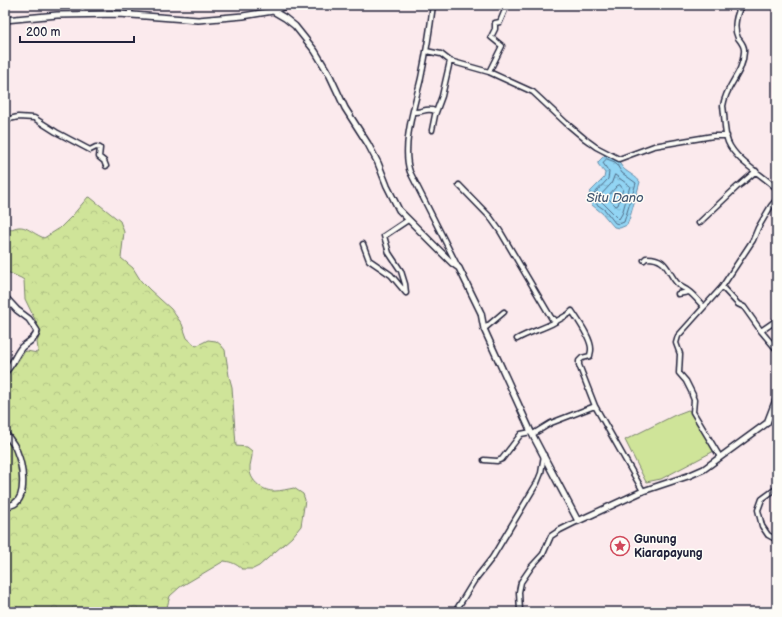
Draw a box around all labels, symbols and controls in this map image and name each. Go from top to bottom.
scale bar [20,18,134,44]
text: 200 m [26,25,60,40]
water label: Situ Dano [586,190,644,206]
place label: Gunung Kiarapayung [634,532,703,561]
place icon: Gunung Kiarapayung [609,535,631,557]

